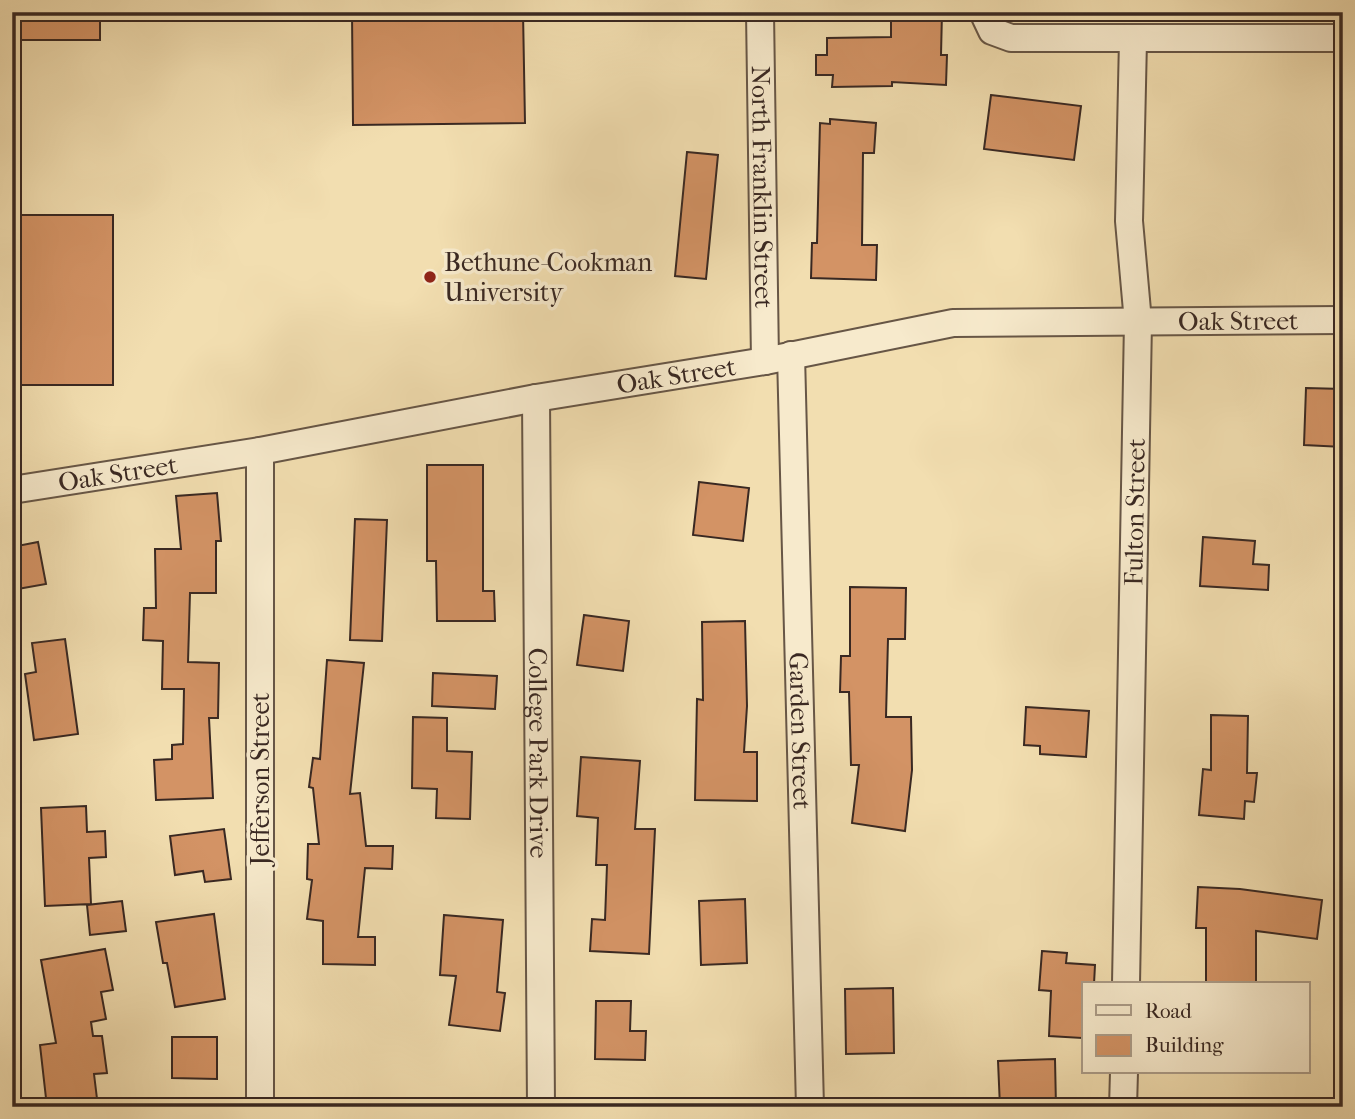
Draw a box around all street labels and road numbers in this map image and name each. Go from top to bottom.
street label: North Franklin Street [745,65,780,309]
street label: Oak Street [1178,305,1299,337]
street label: Oak Street [614,350,739,400]
street label: Fulton Street [1118,437,1151,586]
street label: Oak Street [56,449,180,498]
street label: College Park Drive [522,648,555,859]
street label: Garden Street [783,652,818,811]
street label: Jefferson Street [245,692,276,868]

